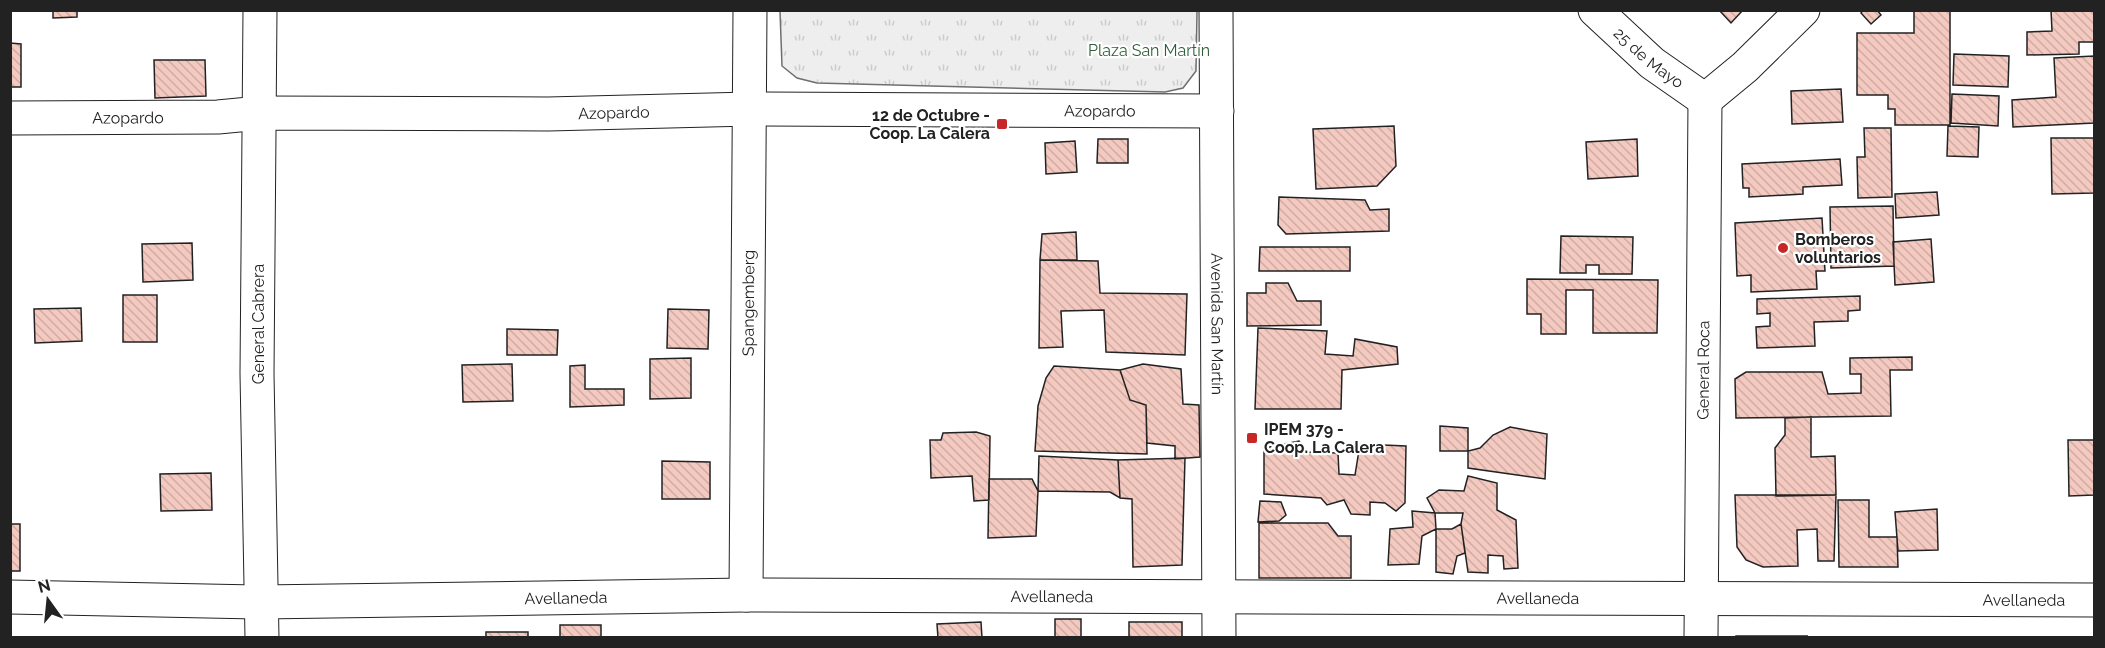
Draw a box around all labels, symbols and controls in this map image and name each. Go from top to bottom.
street label: 25 de Mayo [1610,24,1687,92]
park label: Plaza San Martín [1088,41,1210,60]
street label: Azopardo [1064,101,1136,121]
street label: Azopardo [578,102,650,123]
place label: 12 de Octubre - Coop. La Calera [870,106,990,143]
street label: Azopardo [92,108,164,128]
marker: 12 de Octubre - Coop. La Calera [995,117,1009,131]
place label: Bomberos voluntarios [1795,230,1881,267]
marker: Bomberos voluntarios [1776,241,1790,255]
street label: Spangemberg [739,250,758,356]
street label: Avenida San Martín [1207,253,1227,395]
street label: General Cabrera [249,264,268,384]
street label: General Roca [1694,320,1713,420]
place label: IPEM 379 - Coop. La Calera [1264,420,1384,457]
marker: IPEM 379 - Coop. La Calera [1245,431,1259,445]
north arrow [18,570,78,630]
text: N [36,575,53,597]
street label: Avellaneda [1010,587,1093,606]
street label: Avellaneda [524,588,607,608]
street label: Avellaneda [1496,589,1579,608]
street label: Avellaneda [1982,591,2065,610]

